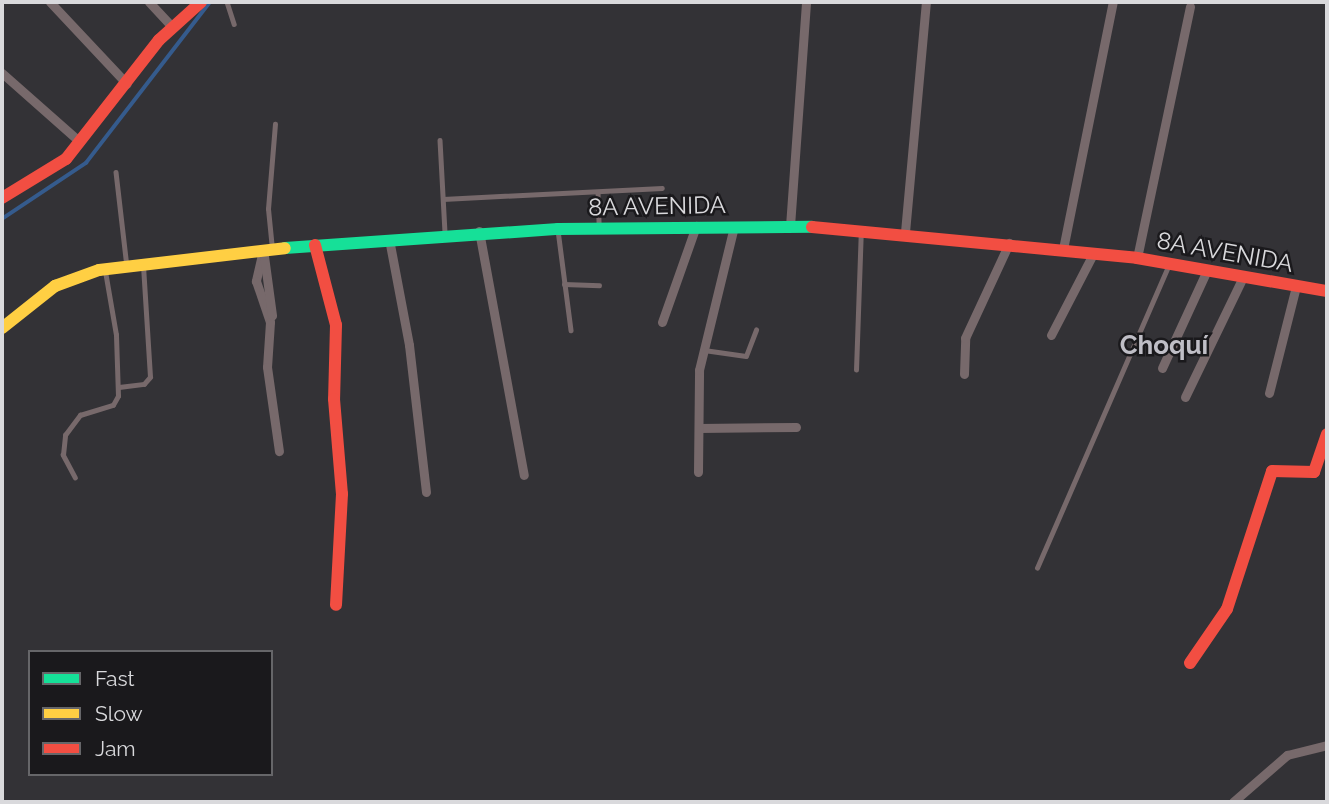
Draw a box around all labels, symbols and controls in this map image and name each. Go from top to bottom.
street label: 8A AVENIDA [587,190,727,222]
street label: 8A AVENIDA [1154,226,1296,278]
district label: Choquí [1120,330,1208,362]
legend [28,650,273,776]
text: Fast [95,666,135,691]
text: Slow [95,701,143,726]
text: Jam [95,736,136,761]

